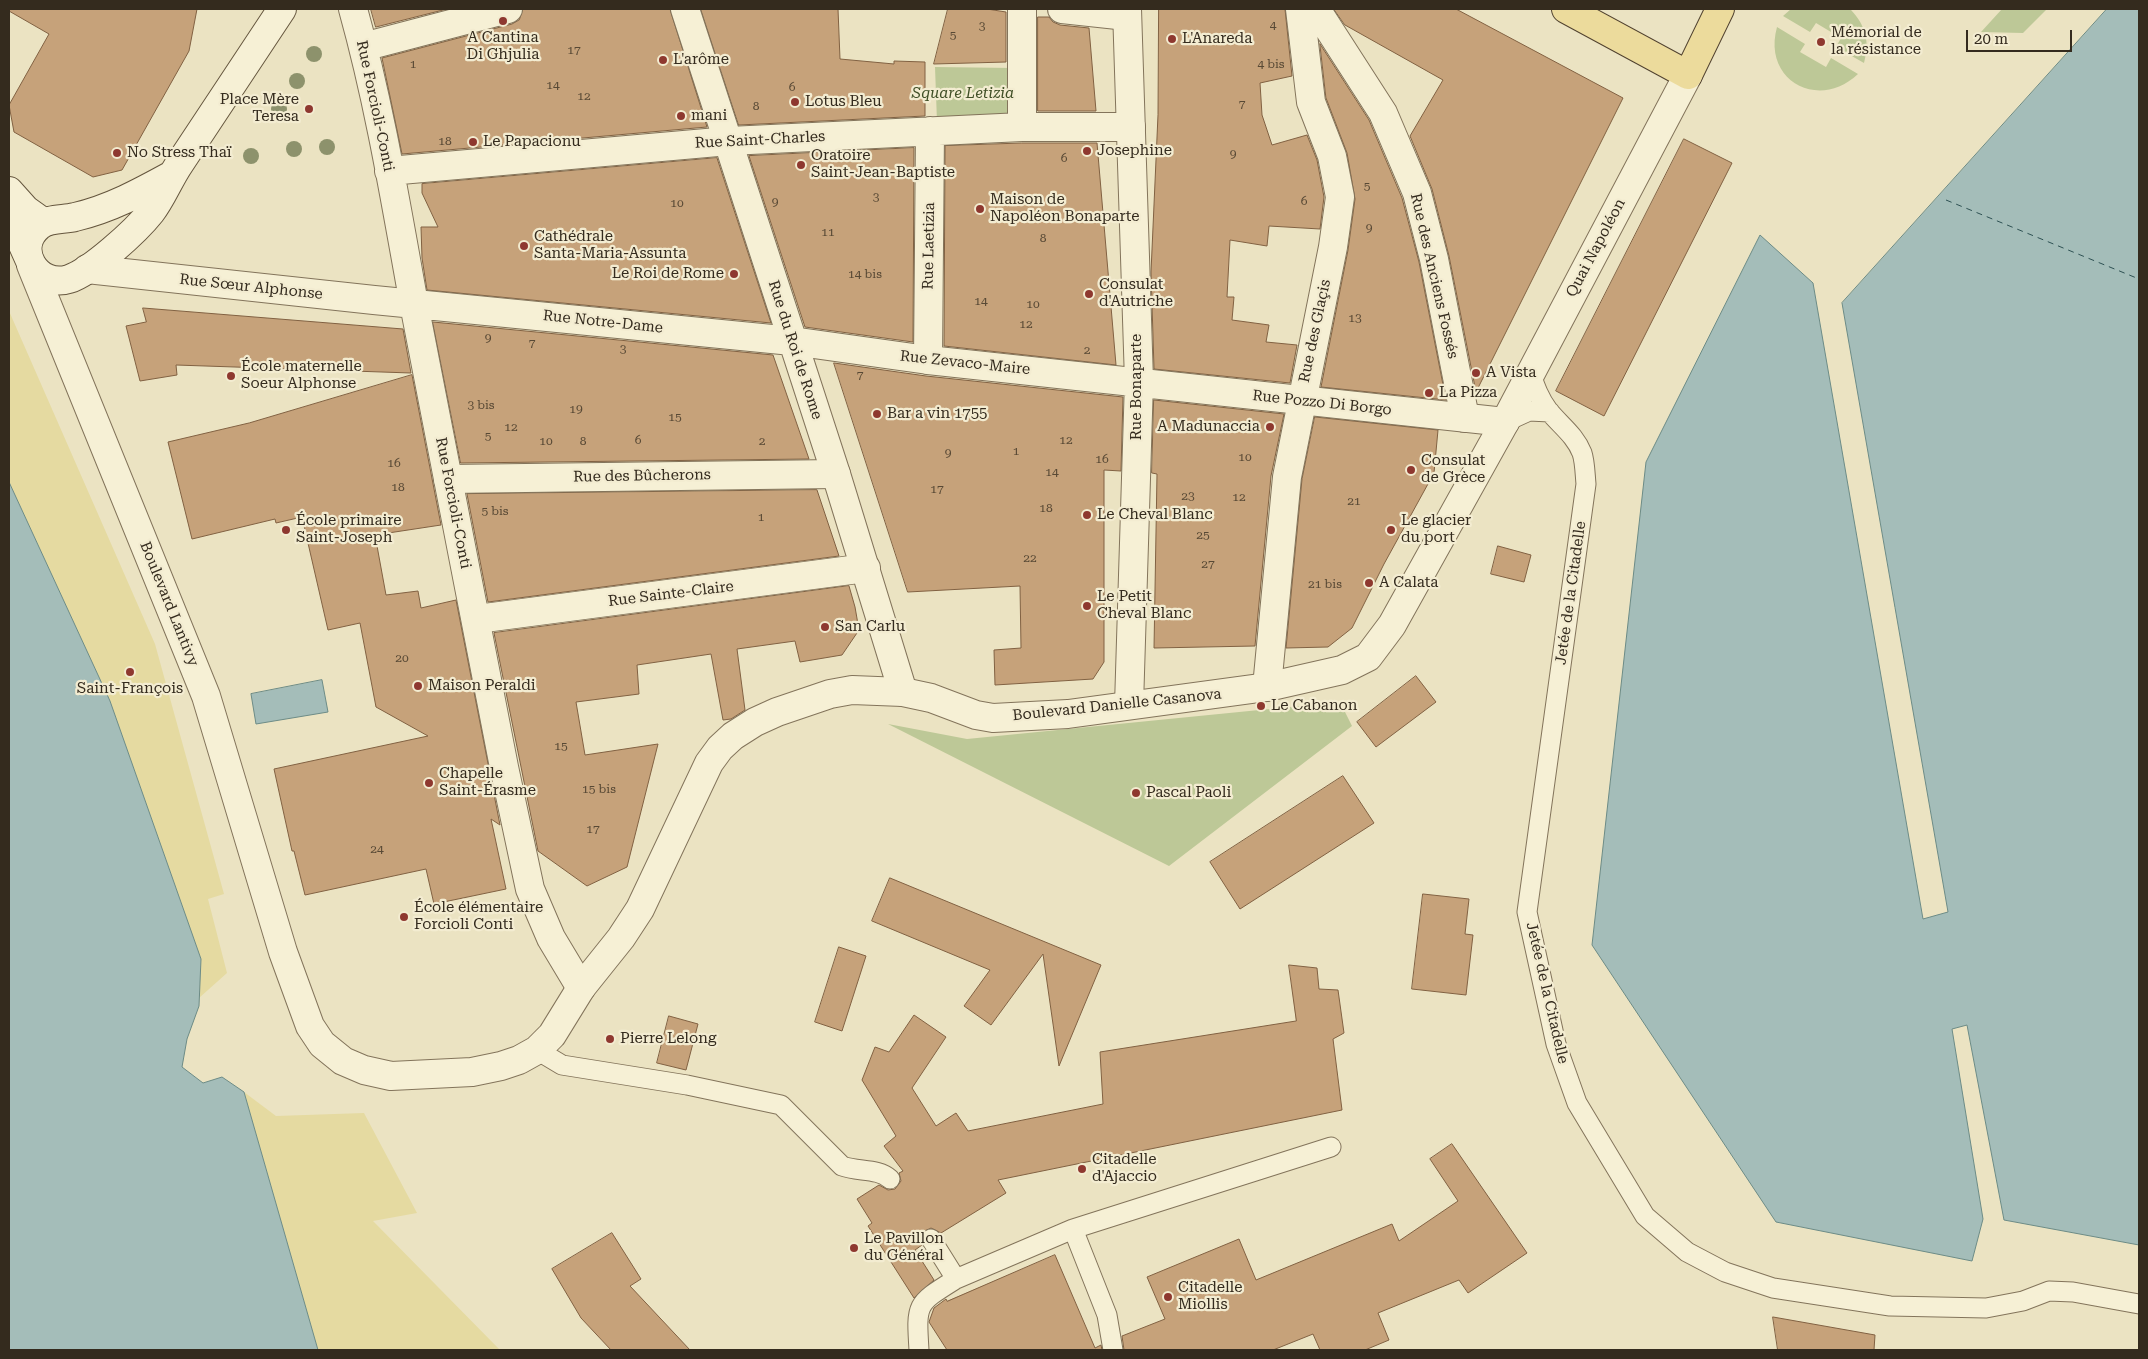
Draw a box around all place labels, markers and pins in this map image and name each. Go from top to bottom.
marker: A Cantina Di Ghjulia [497,15,509,27]
place label: Mémorial de la résistance [1831,24,1922,59]
place label: A Cantina Di Ghjulia [467,29,539,64]
place label: L'Anareda [1182,30,1252,48]
marker: L'Anareda [1166,33,1178,45]
marker: Mémorial de la résistance [1815,36,1827,48]
place label: L'arôme [673,51,729,69]
marker: L'arôme [657,54,669,66]
place label: Place Mère Teresa [220,91,299,126]
place label: Lotus Bleu [805,93,882,111]
marker: Lotus Bleu [789,96,801,108]
marker: Place Mère Teresa [303,103,315,115]
place label: mani [691,107,727,125]
marker: mani [675,110,687,122]
place label: Le Papacionu [483,133,581,151]
marker: Le Papacionu [467,136,479,148]
place label: Josephine [1097,142,1172,160]
place label: No Stress Thaï [127,144,232,162]
marker: Josephine [1081,145,1093,157]
marker: No Stress Thaï [111,147,123,159]
place label: Oratoire Saint-Jean-Baptiste [811,147,955,182]
marker: Oratoire Saint-Jean-Baptiste [795,159,807,171]
place label: Maison de Napoléon Bonaparte [990,191,1140,226]
marker: Maison de Napoléon Bonaparte [974,203,986,215]
place label: Cathédrale Santa-Maria-Assunta [534,228,686,263]
marker: Cathédrale Santa-Maria-Assunta [518,240,530,252]
place label: Le Roi de Rome [612,265,724,283]
marker: Le Roi de Rome [728,268,740,280]
place label: Consulat d'Autriche [1099,276,1173,311]
marker: Consulat d'Autriche [1083,288,1095,300]
place label: École maternelle Soeur Alphonse [241,358,362,393]
place label: A Vista [1486,364,1536,382]
marker: A Vista [1470,367,1482,379]
marker: École maternelle Soeur Alphonse [225,370,237,382]
place label: La Pizza [1439,384,1497,402]
marker: La Pizza [1423,387,1435,399]
place label: Bar a vin 1755 [887,405,988,423]
marker: Bar a vin 1755 [871,408,883,420]
place label: A Madunaccia [1157,418,1260,436]
marker: A Madunaccia [1264,421,1276,433]
place label: Consulat de Grèce [1421,452,1485,487]
marker: Consulat de Grèce [1405,464,1417,476]
place label: Le Cheval Blanc [1097,506,1213,524]
marker: Le Cheval Blanc [1081,509,1093,521]
place label: École primaire Saint-Joseph [296,512,402,547]
place label: Le glacier du port [1401,512,1471,547]
marker: École primaire Saint-Joseph [280,524,292,536]
marker: Le glacier du port [1385,524,1397,536]
place label: A Calata [1379,574,1438,592]
marker: A Calata [1363,577,1375,589]
place label: Le Petit Cheval Blanc [1097,588,1191,623]
marker: Le Petit Cheval Blanc [1081,600,1093,612]
place label: San Carlu [835,618,905,636]
marker: San Carlu [819,621,831,633]
marker: Saint-François [124,666,136,678]
place label: Maison Peraldi [428,677,536,695]
place label: Saint-François [77,680,183,698]
marker: Maison Peraldi [412,680,424,692]
place label: Le Cabanon [1271,697,1357,715]
marker: Le Cabanon [1255,700,1267,712]
place label: Chapelle Saint-Érasme [439,765,536,800]
marker: Chapelle Saint-Érasme [423,777,435,789]
place label: Pascal Paoli [1146,784,1231,802]
marker: Pascal Paoli [1130,787,1142,799]
place label: École élémentaire Forcioli Conti [414,899,543,934]
marker: École élémentaire Forcioli Conti [398,911,410,923]
place label: Pierre Lelong [620,1030,716,1048]
marker: Pierre Lelong [604,1033,616,1045]
place label: Citadelle d'Ajaccio [1092,1151,1157,1186]
marker: Citadelle d'Ajaccio [1076,1163,1088,1175]
place label: Le Pavillon du Général [864,1230,944,1265]
marker: Le Pavillon du Général [848,1242,860,1254]
place label: Citadelle Miollis [1178,1279,1242,1314]
marker: Citadelle Miollis [1162,1291,1174,1303]

